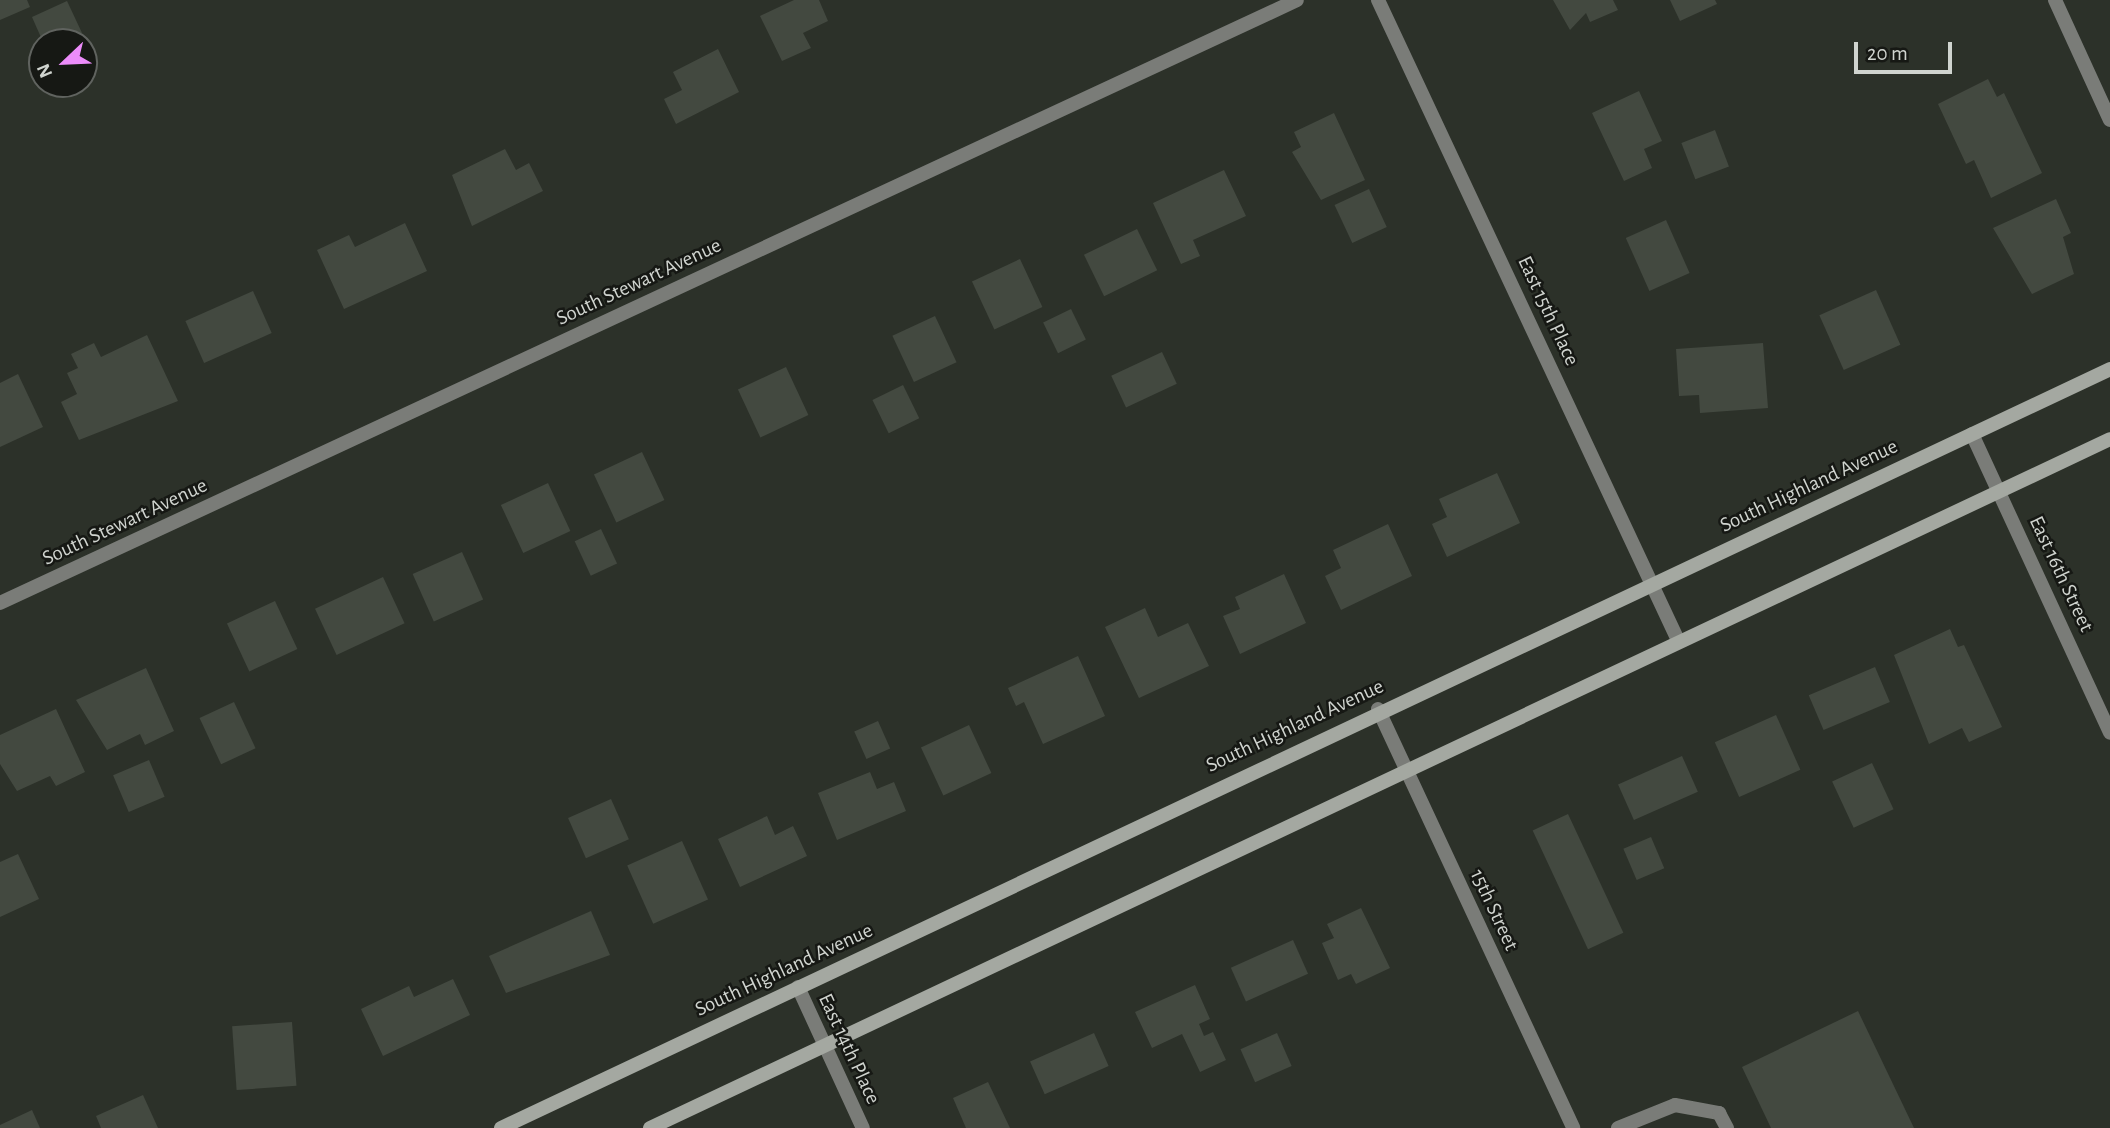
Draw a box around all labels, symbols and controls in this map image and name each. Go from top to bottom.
north arrow [28,28,98,98]
scale bar [1858,28,1956,72]
text: 20 m [1867,43,1908,64]
text: N [34,61,56,80]
street label: South Stewart Avenue [553,233,725,331]
street label: East 15th Place [1512,252,1584,370]
street label: South Highland Avenue [1716,434,1902,538]
street label: South Stewart Avenue [39,473,211,571]
street label: East 16th Street [2023,512,2099,636]
street label: South Highland Avenue [1202,674,1388,778]
street label: 15th Street [1464,865,1524,955]
street label: South Highland Avenue [691,918,877,1022]
street label: East 14th Place [812,990,886,1108]

